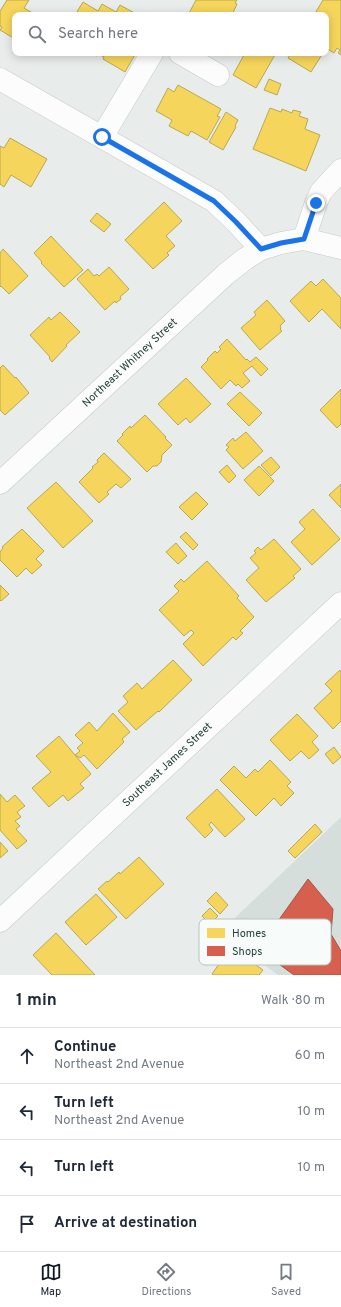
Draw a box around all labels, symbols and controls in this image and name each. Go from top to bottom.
search box [12,12,329,56]
icon: search [26,23,48,45]
text: Search here [58,25,138,44]
route start [93,128,111,146]
route end [307,194,325,212]
street label: Northeast Whitney Street [79,315,180,410]
street label: Southeast James Street [120,719,215,810]
legend [199,919,331,965]
text: Homes [232,927,266,941]
text: Shops [232,945,262,959]
text: 1 min [16,990,57,1012]
text: Walk · 80 m [261,993,325,1009]
text: Continue [54,1038,116,1057]
icon: ahead [16,1045,38,1067]
text: 60 m [295,1048,325,1064]
text: Northeast 2nd Avenue [54,1057,184,1073]
text: Turn left [54,1094,114,1113]
icon: left [16,1101,38,1123]
text: 10 m [298,1104,325,1120]
text: Northeast 2nd Avenue [54,1113,184,1129]
icon: left [16,1157,38,1179]
text: Turn left [54,1158,114,1177]
text: 10 m [298,1160,325,1176]
icon: arrive [16,1213,38,1235]
text: Arrive at destination [54,1214,197,1233]
tab: Map [40,1261,62,1299]
tab: Directions [141,1261,191,1299]
tab: Saved [271,1261,301,1299]

